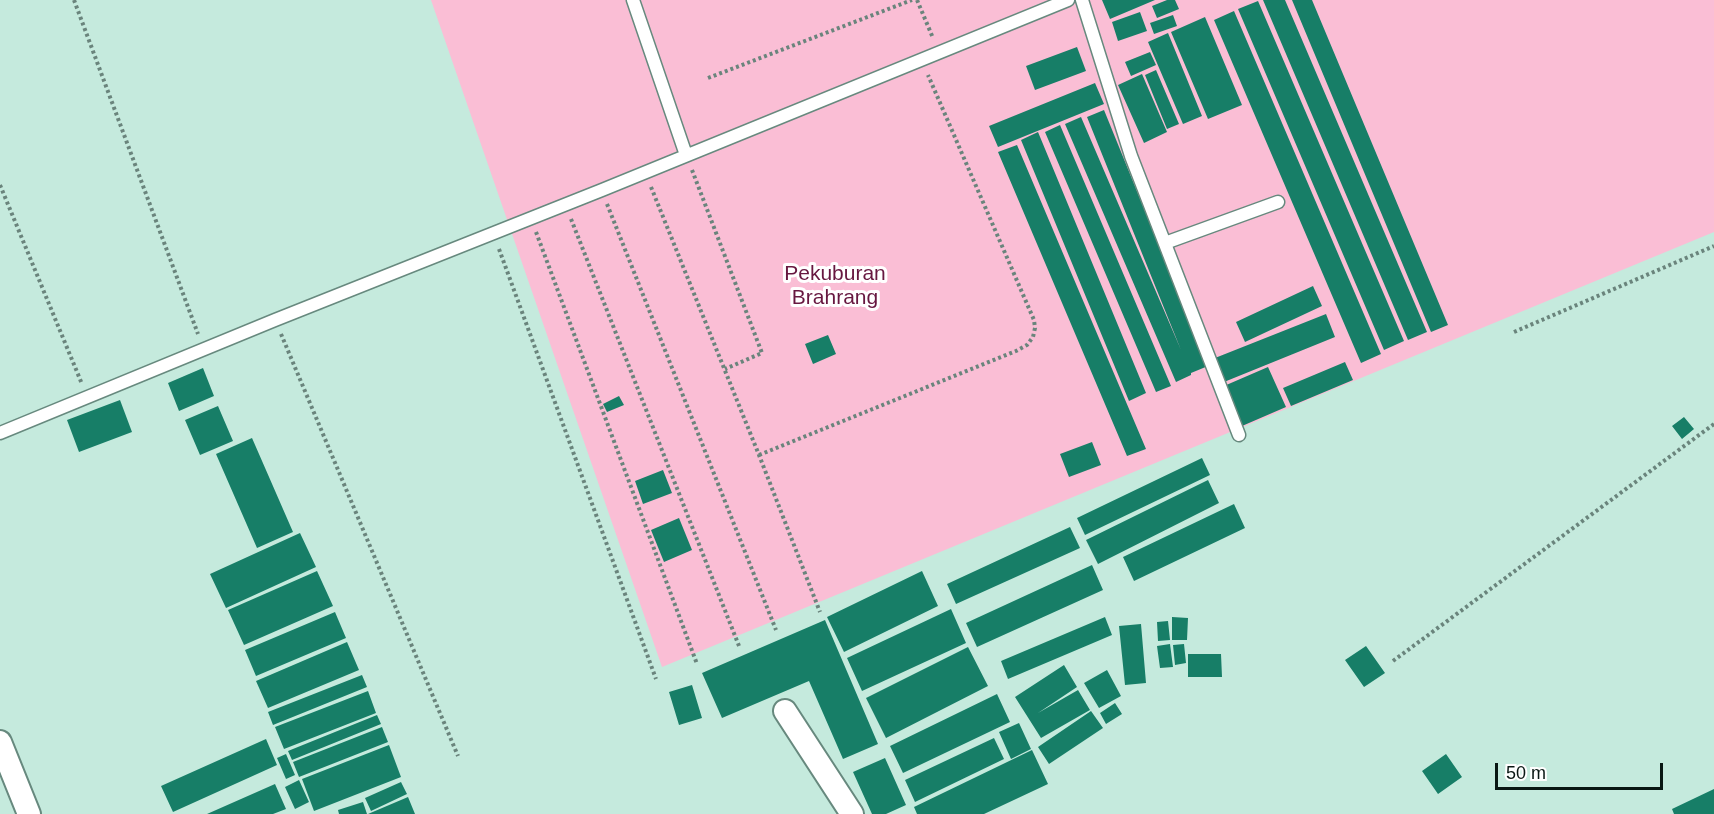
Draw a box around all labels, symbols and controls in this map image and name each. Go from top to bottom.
park label: Pekuburan Brahrang [784,261,886,311]
scale bar [1498,751,1666,789]
text: 50 m [1506,763,1546,783]

